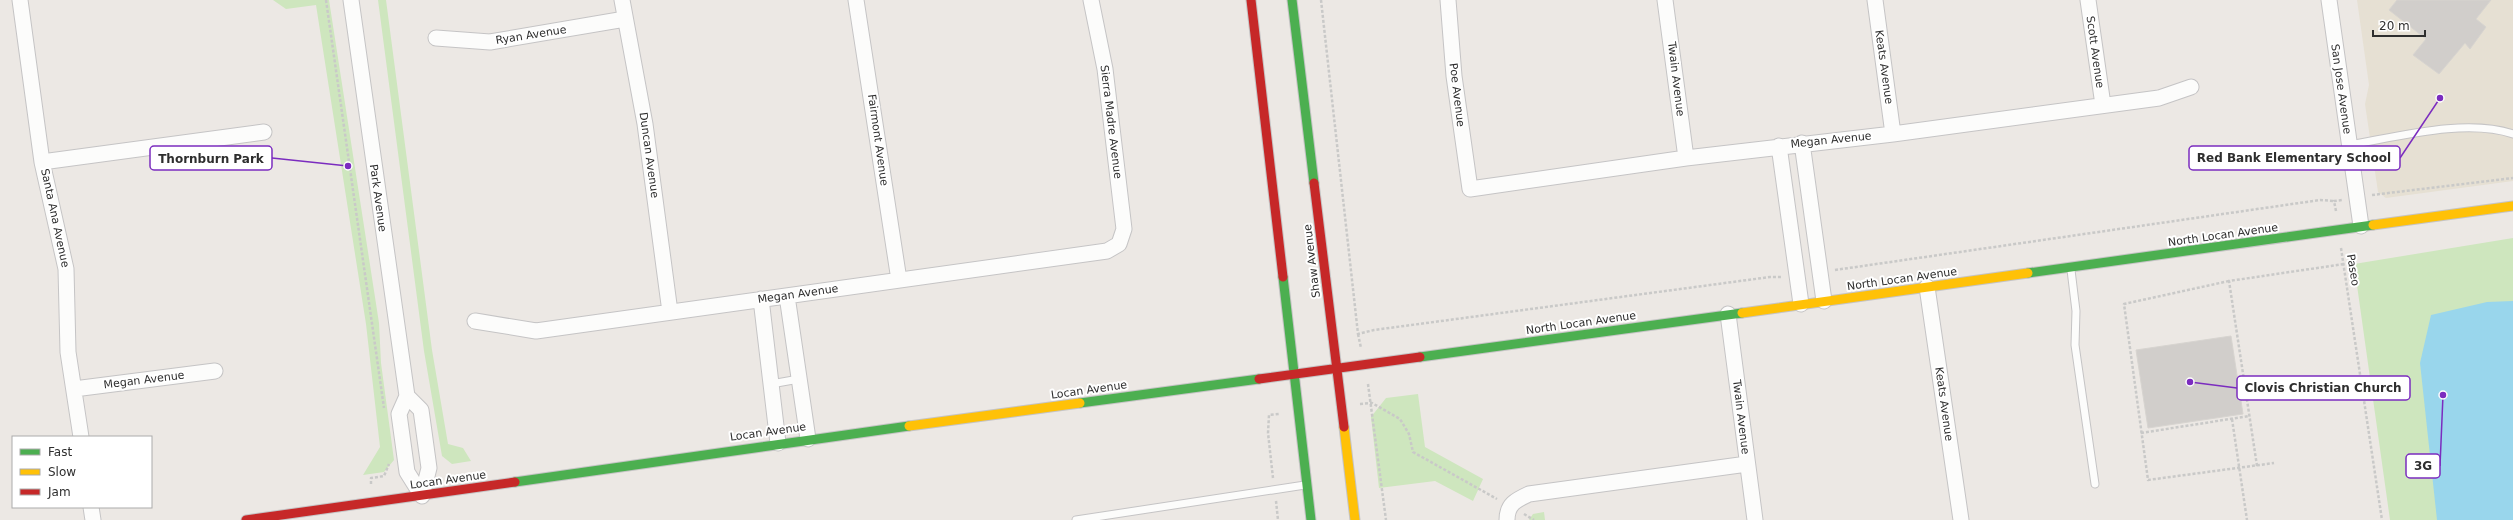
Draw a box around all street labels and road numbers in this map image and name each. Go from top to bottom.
street label: Scott Avenue [2083,15,2107,89]
street label: Ryan Avenue [495,23,568,47]
street label: Keats Avenue [1872,29,1896,105]
street label: Twain Avenue [1665,40,1687,117]
street label: San Jose Avenue [2328,43,2354,135]
street label: Poe Avenue [1447,62,1467,128]
street label: Sierra Madre Avenue [1098,64,1124,180]
street label: Fairmont Avenue [865,93,891,187]
street label: Duncan Avenue [637,111,661,199]
street label: Megan Avenue [1790,129,1872,151]
street label: Park Avenue [367,163,389,233]
street label: Santa Ana Avenue [38,167,72,269]
street label: North Locan Avenue [2167,221,2279,249]
street label: Shaw Avenue [1301,223,1323,299]
street label: Paseo [2344,253,2362,287]
street label: North Locan Avenue [1846,265,1958,293]
street label: Megan Avenue [757,282,839,306]
street label: North Locan Avenue [1525,309,1637,337]
street label: Keats Avenue [1932,366,1956,442]
street label: Megan Avenue [103,369,185,391]
street label: Locan Avenue [1050,378,1128,402]
street label: Twain Avenue [1730,378,1752,455]
street label: Locan Avenue [729,420,807,444]
street label: Locan Avenue [409,468,487,492]

